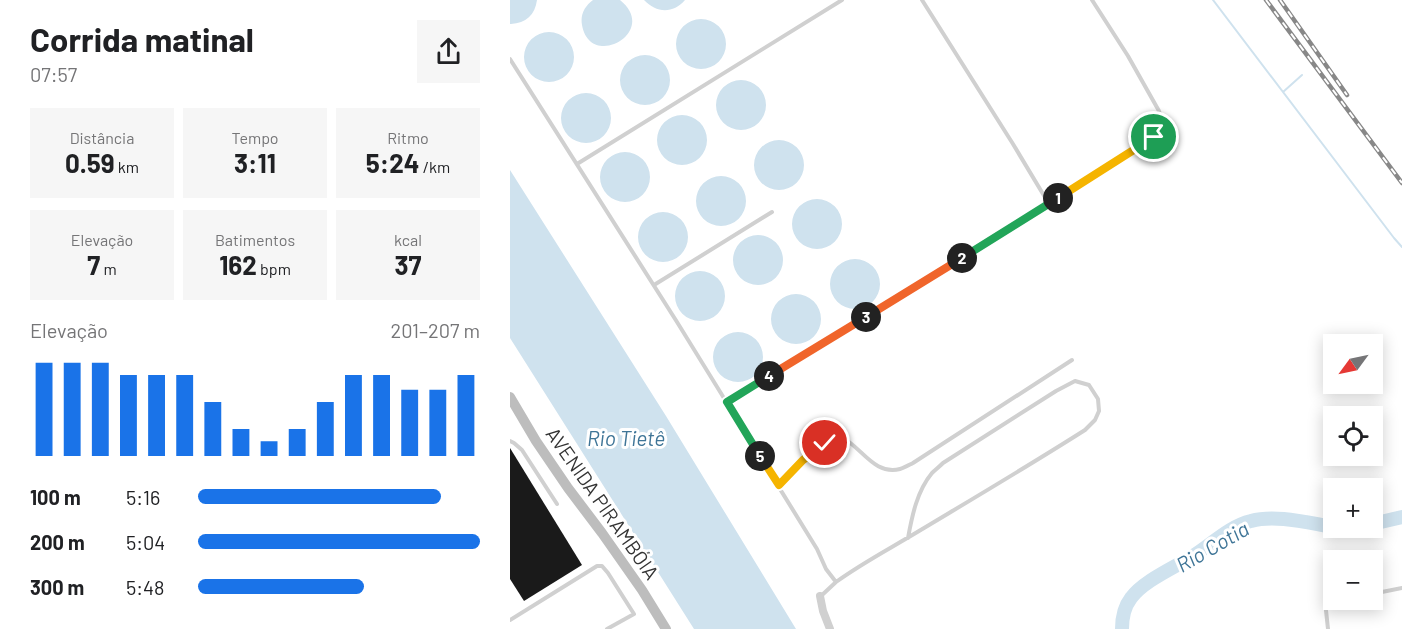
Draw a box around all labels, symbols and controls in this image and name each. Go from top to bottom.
text: Corrida matinal [30,19,254,59]
button: share [417,20,480,83]
text: 07:57 [30,62,77,86]
pin [1128,111,1179,162]
icon: arrive [1137,120,1170,153]
text: Distância [70,128,134,147]
text: Tempo [231,128,279,147]
text: Ritmo [387,128,429,147]
text: 0.59 [65,147,115,178]
text: 3:11 [234,147,276,178]
text: 5:24 [366,147,419,178]
text: km [115,157,139,176]
text: /km [419,157,450,176]
pin: 1 [1043,183,1073,213]
text: 1 [1055,188,1061,207]
text: Elevação [71,230,133,249]
text: Batimentos [215,230,295,249]
text: kcal [394,230,422,249]
pin: 2 [947,243,977,273]
text: 2 [958,248,966,267]
text: 7 [87,249,100,280]
text: 162 [219,249,257,280]
text: 37 [395,249,421,280]
text: m [100,259,117,278]
text: bpm [257,259,291,278]
pin: 3 [851,302,881,332]
text: 3 [862,307,870,326]
text: Elevação [30,318,108,342]
text: 201–207 m [391,318,480,342]
north arrow [1323,334,1383,394]
map controls [1323,334,1383,610]
pin: 4 [754,361,784,391]
text: 4 [764,366,774,385]
button: locate [1323,406,1383,466]
pin [799,417,850,468]
street label: AVENIDA PIRAMBÓIA [541,422,665,584]
water label: Rio Tietê [587,425,665,450]
icon: check [808,426,841,459]
pin: 5 [745,441,775,471]
text: 5 [756,446,764,465]
button: + [1323,478,1383,538]
text: 100 m [30,485,81,509]
text: 5:16 [126,485,160,509]
water label: Rio Cotia [1171,515,1253,577]
text: 200 m [30,530,85,554]
text: 5:04 [126,530,165,554]
button: − [1323,550,1383,610]
text: 300 m [30,575,84,599]
text: 5:48 [126,575,165,599]

